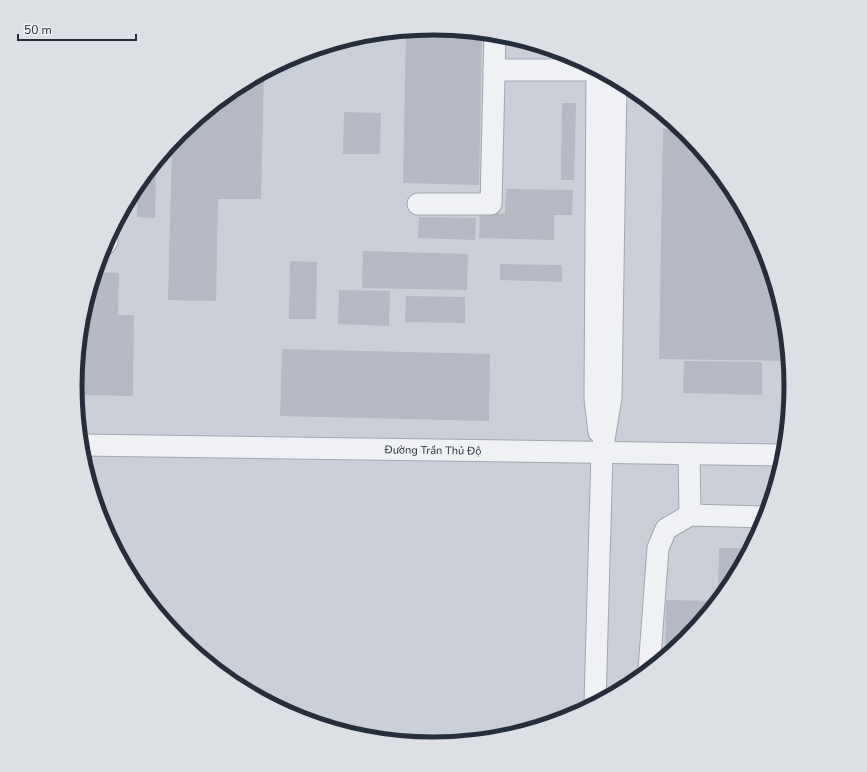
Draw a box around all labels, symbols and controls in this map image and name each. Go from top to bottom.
scale bar [18,16,136,42]
text: 50 m [24,22,52,38]
street label: Đường Trần Thủ Độ [383,442,481,458]

